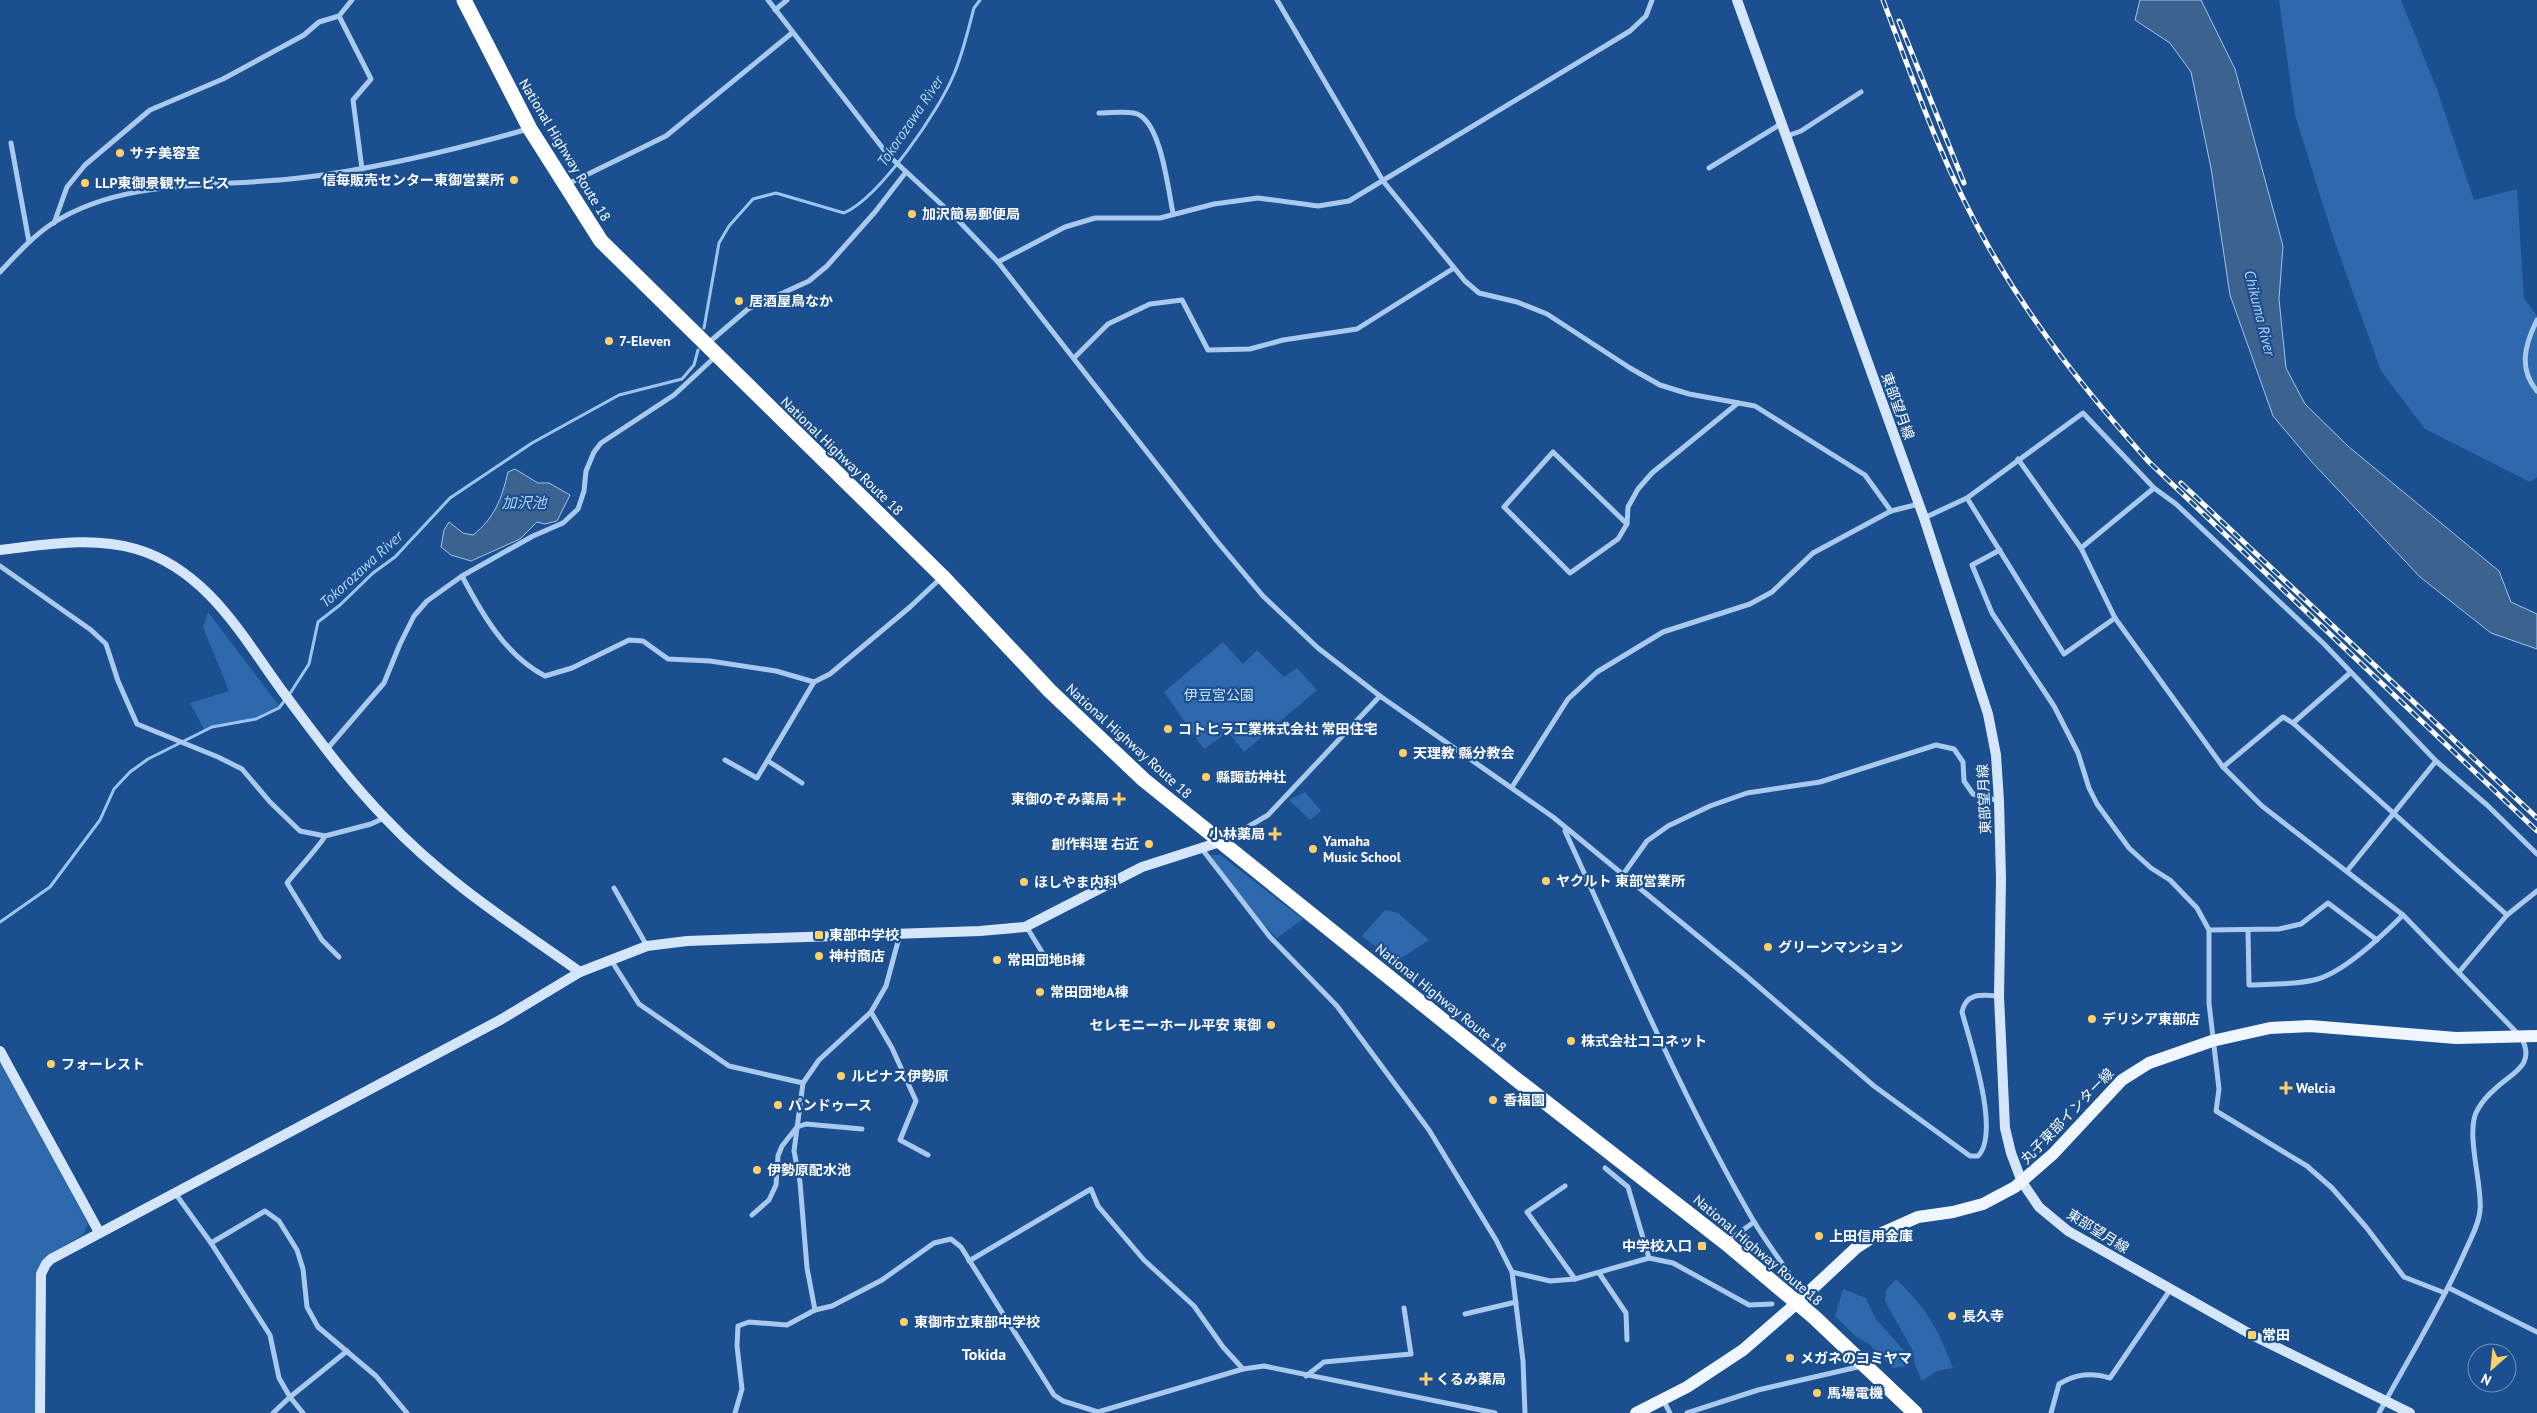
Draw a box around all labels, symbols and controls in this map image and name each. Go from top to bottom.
water label: Tokorozawa River [873,71,948,170]
street label: National Highway Route 18 [515,75,615,225]
place label: サチ美容室 [130,144,200,162]
marker: サチ美容室 [114,147,126,159]
place label: 信毎販売センター東御営業所 [322,171,504,189]
place label: LLP東御景観サービス [95,174,229,192]
marker: 信毎販売センター東御営業所 [508,174,520,186]
marker: LLP東御景観サービス [79,177,91,189]
place label: 加沢簡易郵便局 [922,205,1020,223]
marker: 加沢簡易郵便局 [906,208,918,220]
water label: Chikuma River [2240,268,2280,359]
place label: 居酒屋鳥なか [749,292,833,310]
marker: 居酒屋鳥なか [733,295,745,307]
place label: 7-Eleven [619,332,671,350]
marker: 7-Eleven [603,335,615,347]
street label: 東部望月線 [1878,370,1918,442]
street label: National Highway Route 18 [777,393,907,519]
water label: 加沢池 [501,493,548,512]
water label: Tokorozawa River [315,526,407,611]
street label: National Highway Route 18 [1062,680,1196,802]
park label: 伊豆宮公園 [1184,686,1254,704]
place label: コトヒラ工業株式会社 常田住宅 [1178,720,1378,738]
marker: コトヒラ工業株式会社 常田住宅 [1162,723,1174,735]
place label: 天理教 縣分教会 [1413,744,1515,762]
marker: 天理教 縣分教会 [1397,747,1409,759]
street label: 東部望月線 [1973,764,1995,834]
place label: 縣諏訪神社 [1216,768,1286,786]
marker: 縣諏訪神社 [1200,771,1212,783]
place label: 東御のぞみ薬局 [1011,790,1109,808]
marker: 東御のぞみ薬局 [1113,793,1125,805]
place label: 小林薬局 [1209,825,1265,843]
marker: 小林薬局 [1269,828,1281,840]
place label: Yamaha Music School [1322,832,1402,866]
place label: 創作料理 右近 [1051,835,1139,853]
marker: 創作料理 右近 [1143,838,1155,850]
marker: Yamaha Music School [1307,843,1319,855]
place label: ヤクルト 東部営業所 [1556,872,1685,890]
place label: ほしやま内科 [1034,873,1118,891]
marker: ヤクルト 東部営業所 [1540,875,1552,887]
marker: ほしやま内科 [1018,876,1030,888]
place label: 東部中学校 [829,926,899,944]
marker: 東部中学校 [813,929,825,941]
place label: グリーンマンション [1778,938,1903,956]
street label: National Highway Route 18 [1372,940,1510,1056]
marker: グリーンマンション [1762,941,1774,953]
place label: 神村商店 [829,947,885,965]
marker: 神村商店 [813,950,825,962]
place label: 常田団地B棟 [1007,951,1085,969]
marker: 常田団地B棟 [991,954,1003,966]
place label: 常田団地A棟 [1050,983,1128,1001]
marker: 常田団地A棟 [1034,986,1046,998]
place label: デリシア東部店 [2102,1010,2200,1028]
marker: デリシア東部店 [2086,1013,2098,1025]
place label: セレモニーホール平安 東御 [1089,1016,1261,1034]
marker: セレモニーホール平安 東御 [1265,1019,1277,1031]
place label: 株式会社ココネット [1581,1032,1707,1050]
marker: 株式会社ココネット [1565,1035,1577,1047]
place label: フォーレスト [61,1055,145,1073]
marker: フォーレスト [45,1058,57,1070]
street label: 丸子東部インター線 [2017,1064,2117,1168]
place label: ルピナス伊勢原 [851,1067,949,1085]
marker: ルピナス伊勢原 [835,1070,847,1082]
place label: Welcia [2296,1079,2335,1097]
marker: Welcia [2280,1082,2292,1094]
place label: 香福園 [1503,1091,1545,1109]
marker: 香福園 [1487,1094,1499,1106]
place label: パンドゥース [788,1096,872,1114]
marker: パンドゥース [772,1099,784,1111]
place label: 伊勢原配水池 [767,1161,851,1179]
marker: 伊勢原配水池 [751,1164,763,1176]
street label: National Highway Route 18 [1690,1191,1826,1309]
street label: 東部望月線 [2064,1205,2132,1257]
place label: 上田信用金庫 [1829,1227,1913,1245]
marker: 上田信用金庫 [1813,1230,1825,1242]
place label: 中学校入口 [1622,1237,1692,1255]
marker: 中学校入口 [1696,1240,1708,1252]
place label: 長久寺 [1962,1307,2004,1325]
marker: 長久寺 [1946,1310,1958,1322]
place label: 東御市立東部中学校 [914,1313,1040,1331]
marker: 東御市立東部中学校 [898,1316,910,1328]
place label: 常田 [2262,1326,2290,1344]
marker: 常田 [2246,1329,2258,1341]
north arrow [2467,1343,2517,1393]
district label: Tokida [962,1344,1006,1364]
place label: メガネのコミヤマ [1800,1349,1912,1367]
marker: メガネのコミヤマ [1784,1352,1796,1364]
text: N [2478,1369,2494,1390]
place label: くるみ薬局 [1436,1370,1506,1388]
marker: くるみ薬局 [1420,1373,1432,1385]
place label: 馬場電機 [1827,1384,1883,1402]
marker: 馬場電機 [1811,1387,1823,1399]

